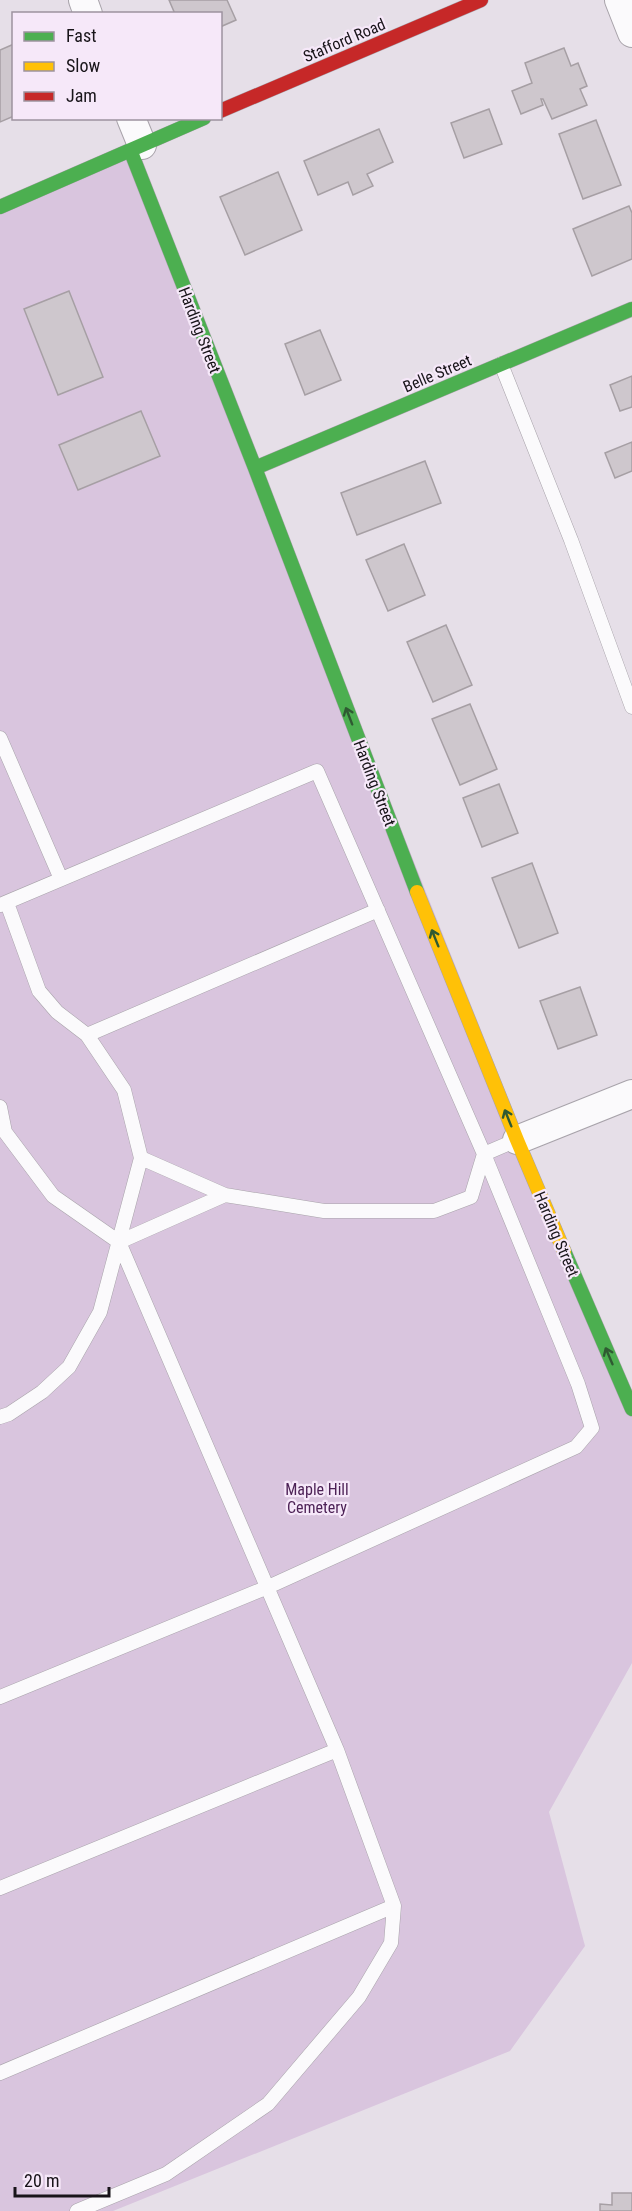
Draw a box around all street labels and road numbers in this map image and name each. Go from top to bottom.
street label: Stafford Road [300,15,388,66]
street label: Harding Street [174,284,225,376]
street label: Belle Street [400,350,474,396]
street label: Harding Street [349,737,400,829]
street label: Harding Street [530,1189,583,1280]

